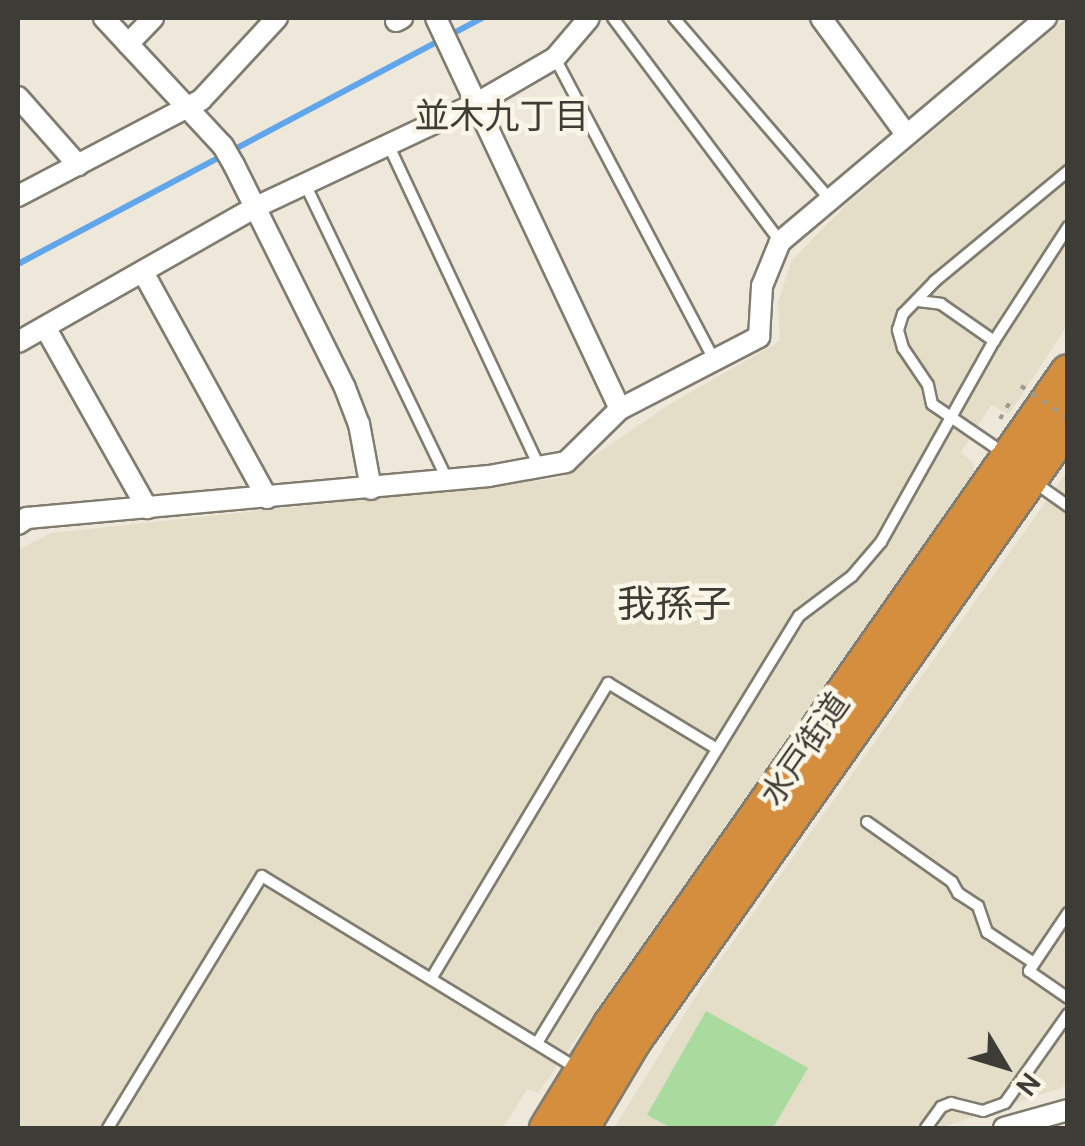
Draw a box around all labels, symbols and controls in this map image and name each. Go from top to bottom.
district label: 並木九丁目 [415,95,589,137]
district label: 我孫子 [617,581,731,627]
street label: 水戸街道 [753,686,857,812]
north arrow [955,1016,1055,1116]
text: N [1009,1066,1048,1103]

